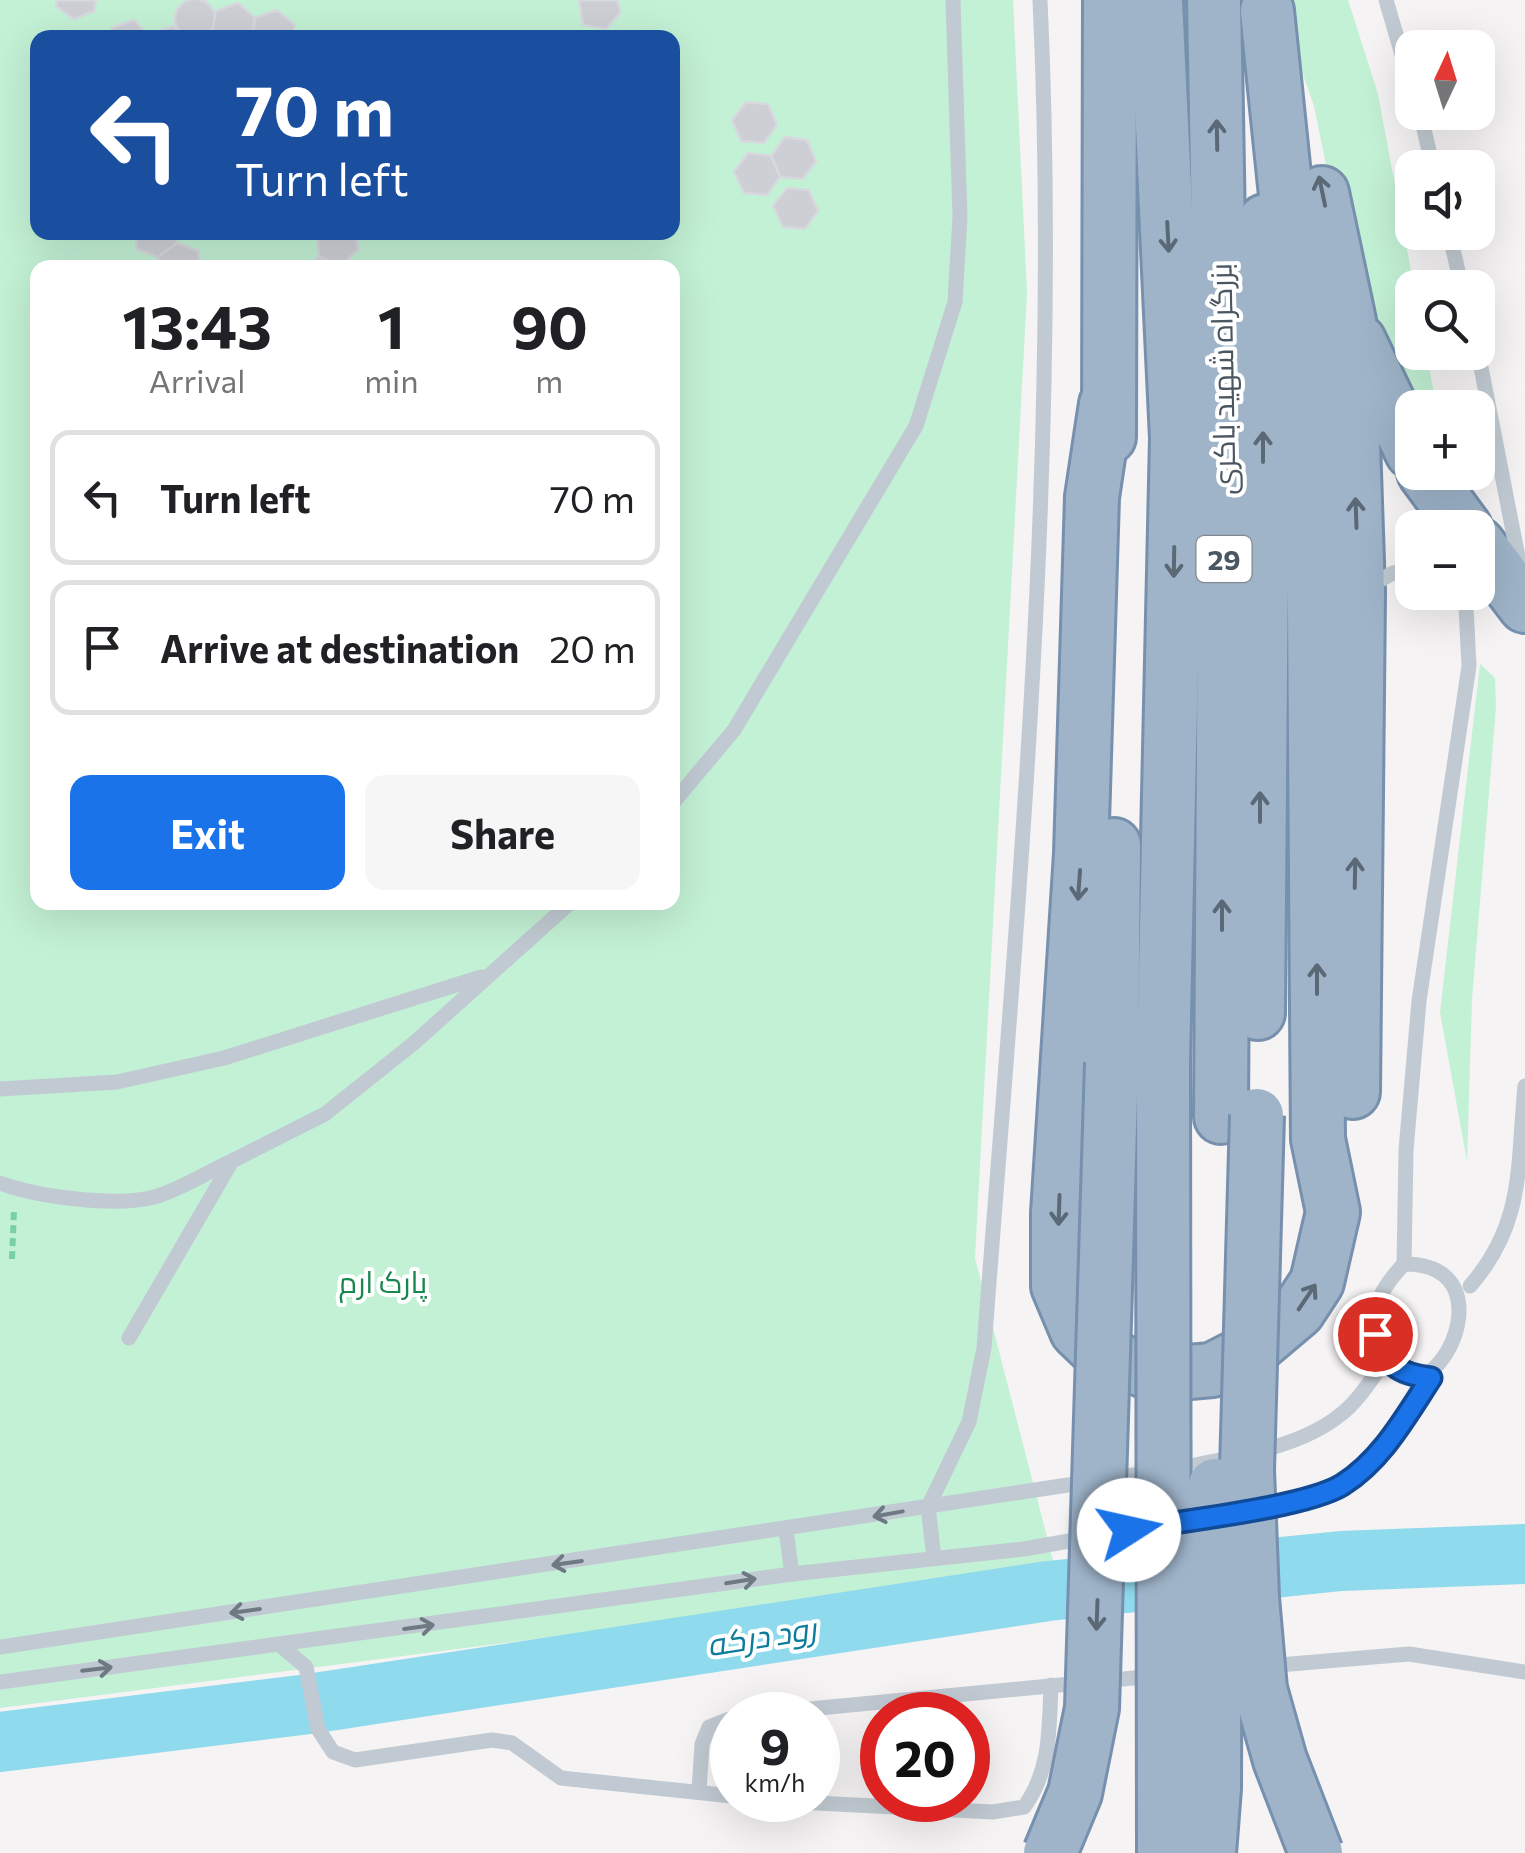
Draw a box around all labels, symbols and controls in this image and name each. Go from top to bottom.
north arrow [1395,30,1495,130]
map controls [1395,30,1495,610]
text: 70 m [235,65,394,150]
icon: left [70,70,200,200]
one-way arrow [1207,119,1226,151]
text: Turn left [235,150,409,205]
button: sound [1395,150,1495,250]
one-way arrow [1312,176,1330,208]
one-way arrow [1158,221,1177,253]
street label: بزرگراه شهید باکری [1200,263,1244,495]
button: search [1395,270,1495,370]
text: 13:43 [122,288,272,361]
text: 1 [378,288,405,361]
text: 90 [511,288,588,361]
text: Arrival [149,360,246,400]
text: min [364,360,419,400]
text: m [535,360,563,400]
button: + [1395,390,1495,490]
one-way arrow [1254,432,1272,464]
icon: left [75,470,130,525]
text: Turn left [160,474,311,521]
text: 70 m [550,474,635,521]
one-way arrow [1346,498,1365,530]
button: − [1395,510,1495,610]
road number: 29 [1196,536,1252,582]
one-way arrow [1164,544,1184,577]
icon: arrive [75,620,130,675]
text: Arrive at destination [160,624,519,671]
text: 20 m [549,624,636,671]
button: Exit [70,775,345,890]
button: Share [365,775,640,890]
one-way arrow [1250,792,1270,824]
one-way arrow [1346,857,1364,890]
one-way arrow [1069,869,1088,901]
one-way arrow [1212,899,1232,932]
one-way arrow [1307,963,1326,995]
one-way arrow [1049,1193,1068,1225]
park label: پارک ارم [339,1262,427,1303]
one-way arrow [1296,1284,1317,1312]
pin [1333,1292,1418,1377]
icon: arrive [1348,1307,1403,1362]
position arrow [1077,1478,1181,1582]
one-way arrow [872,1505,905,1524]
one-way arrow [551,1554,583,1573]
one-way arrow [724,1572,756,1590]
one-way arrow [1087,1599,1106,1631]
one-way arrow [229,1602,262,1620]
water label: رود درکه [704,1606,821,1664]
one-way arrow [402,1617,435,1635]
one-way arrow [80,1660,112,1678]
speed limit sign: 20 [860,1692,990,1822]
text: 9 [760,1714,790,1775]
text: km/h [745,1767,805,1797]

